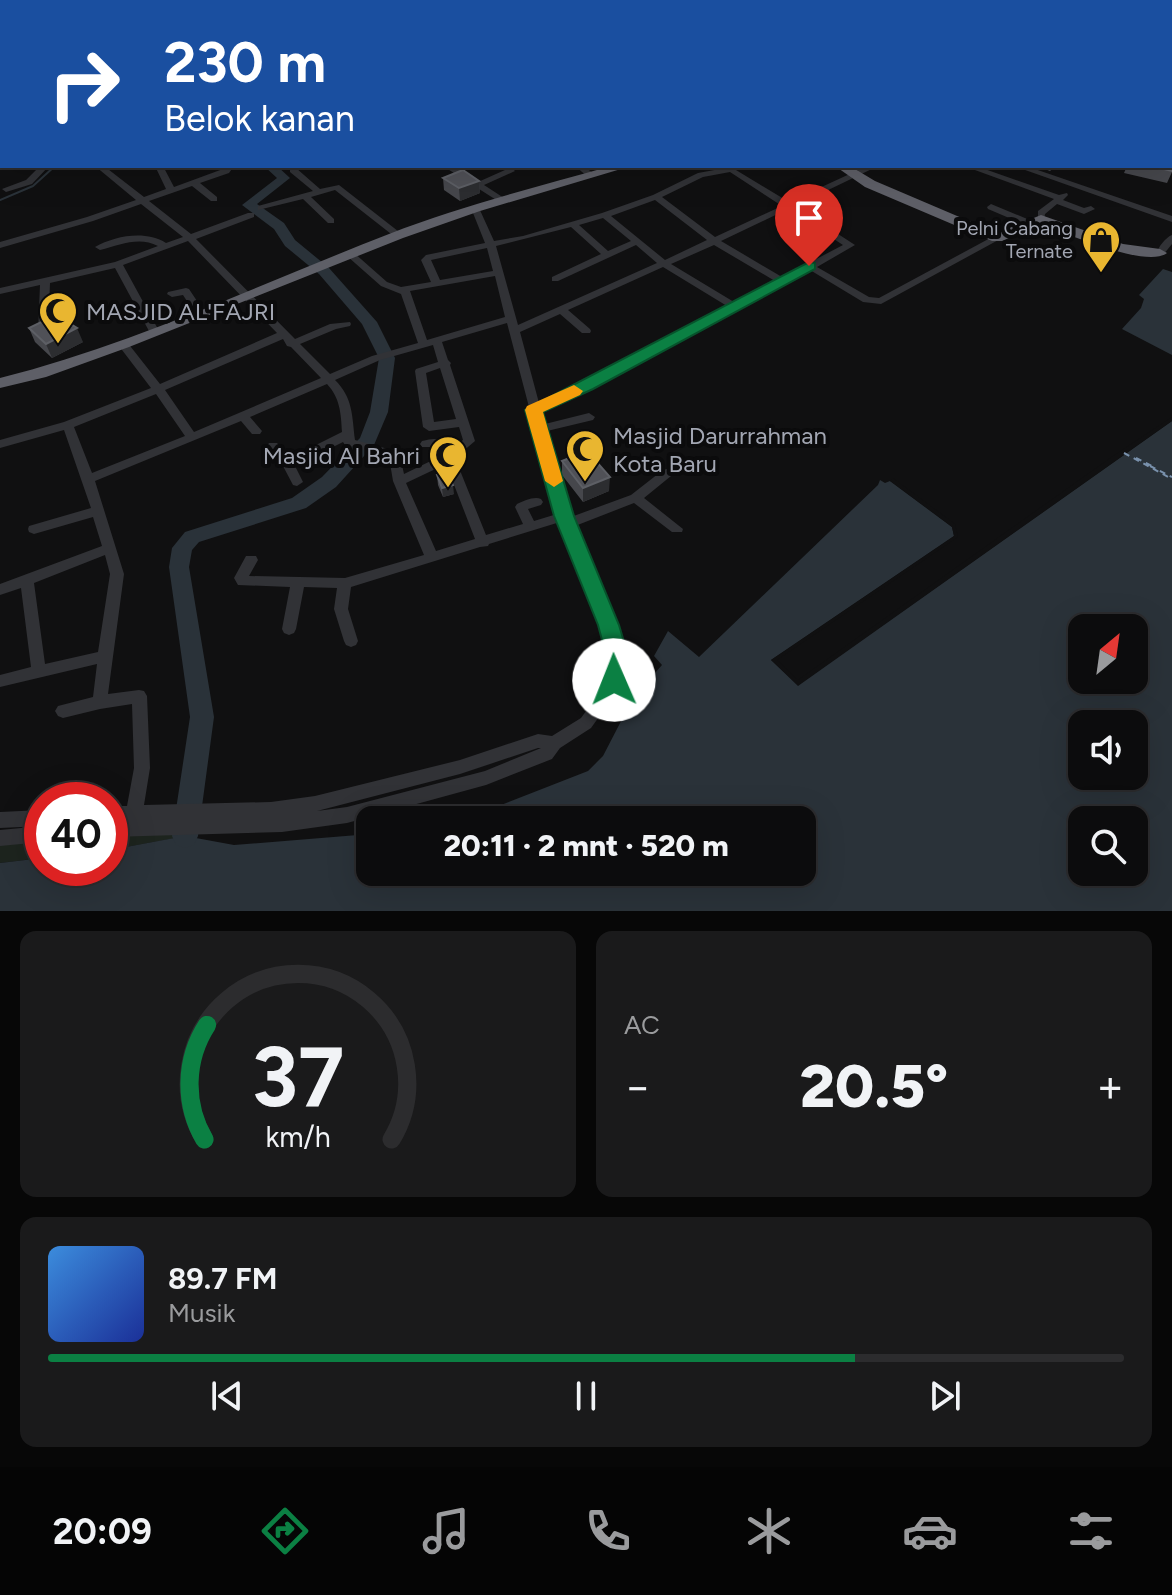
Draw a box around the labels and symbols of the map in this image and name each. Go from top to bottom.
pin [775,184,843,266]
place label: Pelni Cabang Ternate [956,216,1073,263]
shop icon: Pelni Cabang Ternate [1080,219,1122,274]
mosque icon: MASJID AL'FAJRI [37,290,79,345]
place label: MASJID AL'FAJRI [86,297,275,326]
place label: Masjid Darurrahman Kota Baru [613,421,827,478]
mosque icon: Masjid Darurrahman Kota Baru [564,428,606,483]
mosque icon: Masjid Al Bahri [427,434,469,489]
place label: Masjid Al Bahri [263,441,420,470]
north arrow [1068,614,1148,694]
position arrow [572,638,656,722]
speed limit sign: 40 [24,782,128,886]

